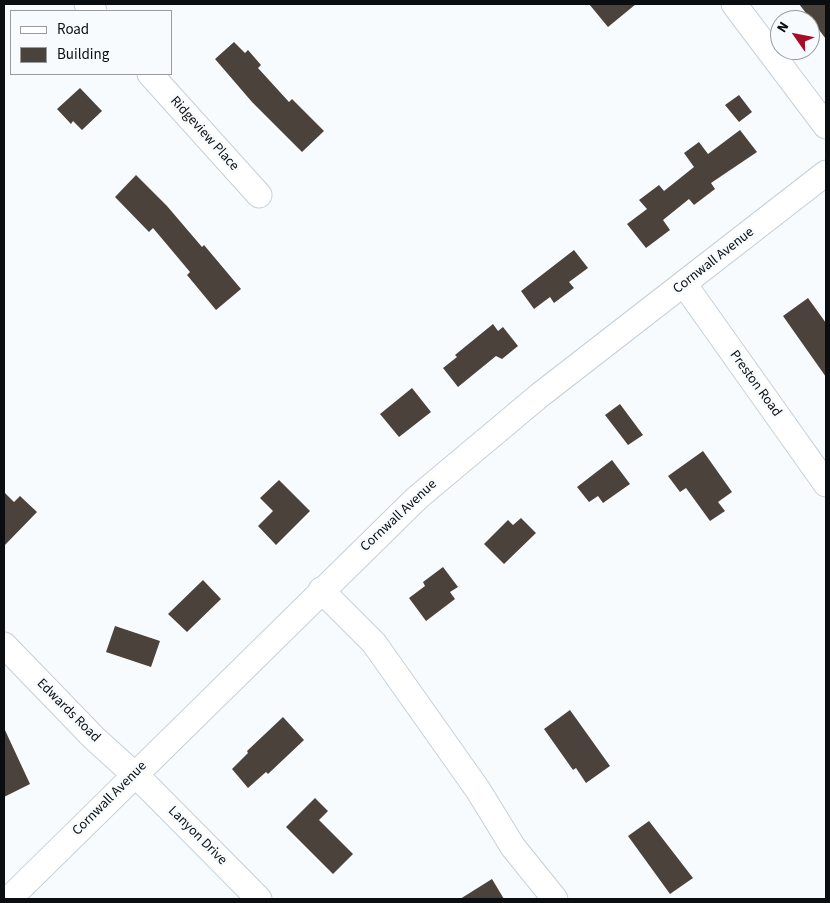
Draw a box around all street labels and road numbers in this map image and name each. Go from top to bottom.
street label: Ridgeview Place [166,93,242,175]
street label: Cornwall Avenue [670,224,758,298]
street label: Preston Road [725,348,785,420]
street label: Cornwall Avenue [357,476,441,556]
street label: Edwards Road [33,676,103,746]
street label: Cornwall Avenue [69,758,151,840]
street label: Lanyon Drive [164,803,230,869]

